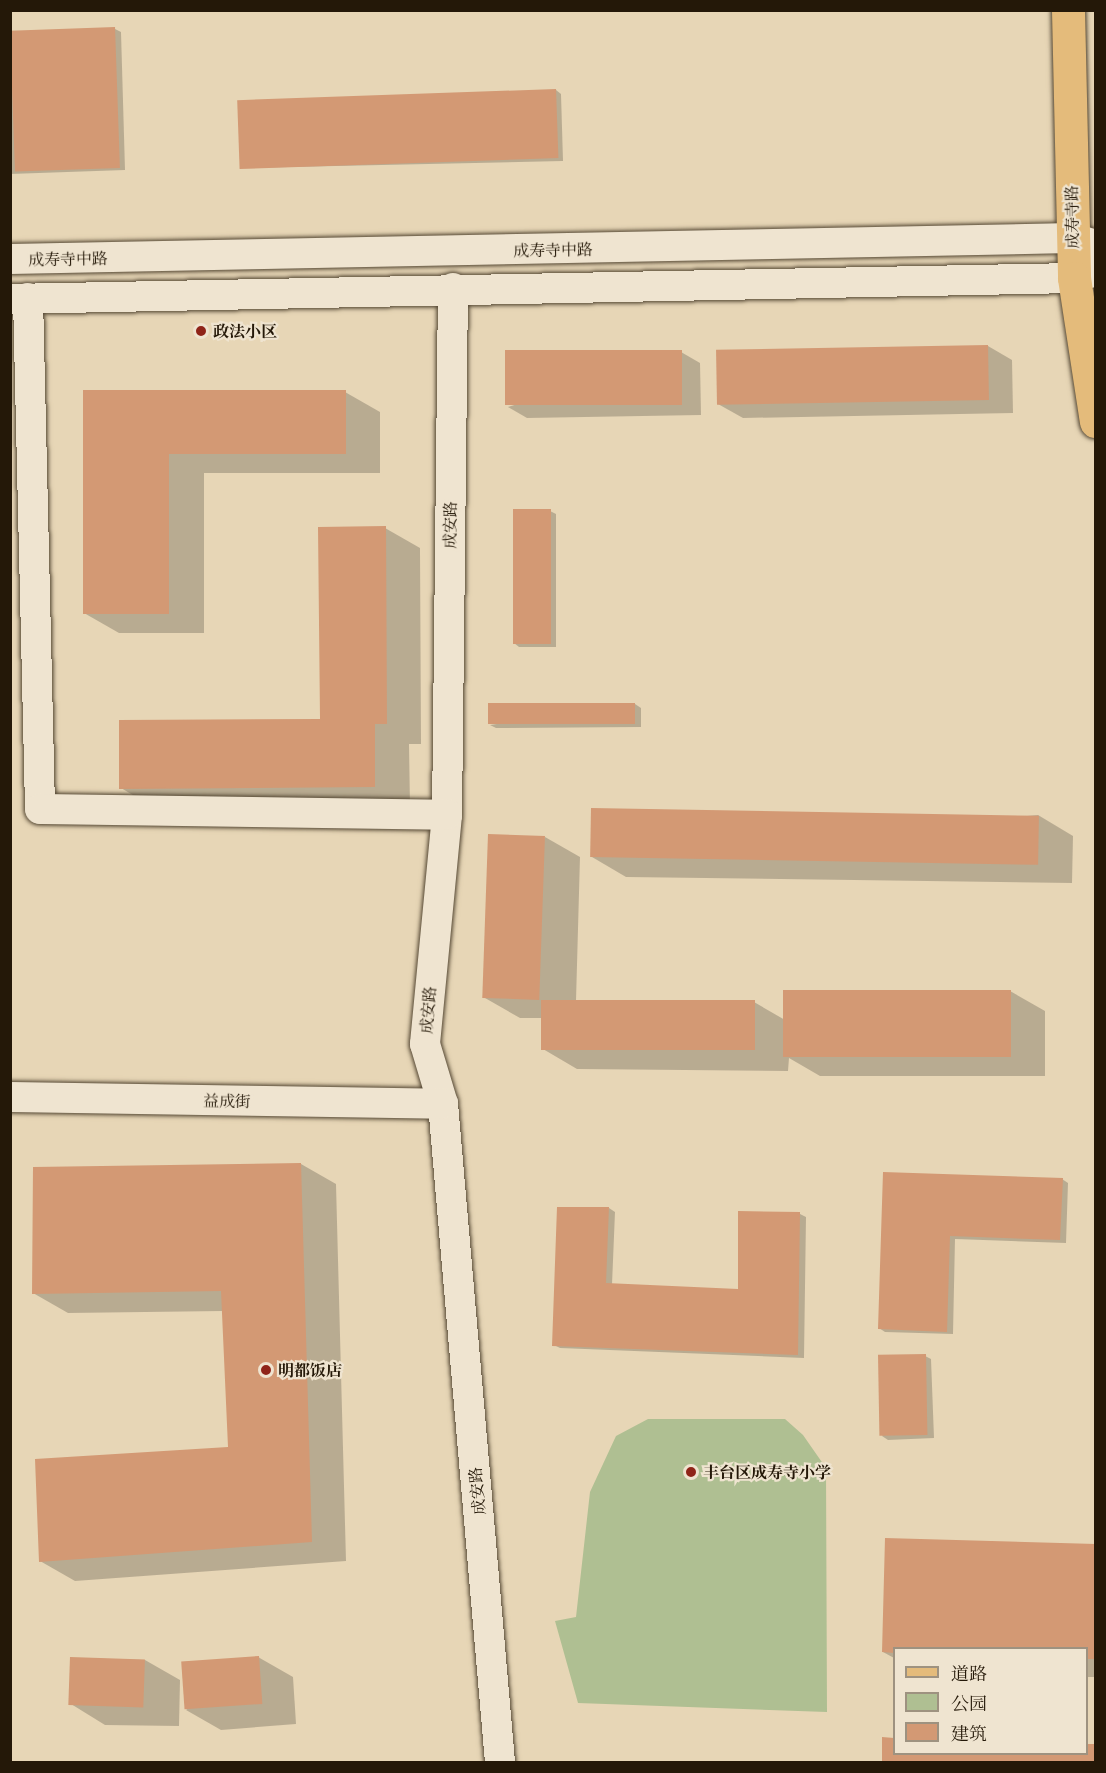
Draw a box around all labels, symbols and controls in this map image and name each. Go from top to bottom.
street label: 成寿寺路 [1062,185,1082,249]
street label: 成寿寺中路 [513,240,593,260]
street label: 成寿寺中路 [28,249,108,269]
place label: 政法小区 [213,321,277,341]
marker: 政法小区 [194,324,208,338]
street label: 成安路 [440,501,460,549]
street label: 成安路 [416,985,440,1035]
street label: 益成街 [203,1091,251,1111]
place label: 明都饭店 [278,1360,342,1380]
marker: 明都饭店 [259,1363,273,1377]
place label: 丰台区成寿寺小学 [703,1462,831,1482]
marker: 丰台区成寿寺小学 [684,1465,698,1479]
street label: 成安路 [465,1466,489,1516]
legend [893,1647,1088,1755]
text: 道路 [951,1663,987,1685]
text: 公园 [951,1693,987,1715]
text: 建筑 [951,1723,987,1745]

